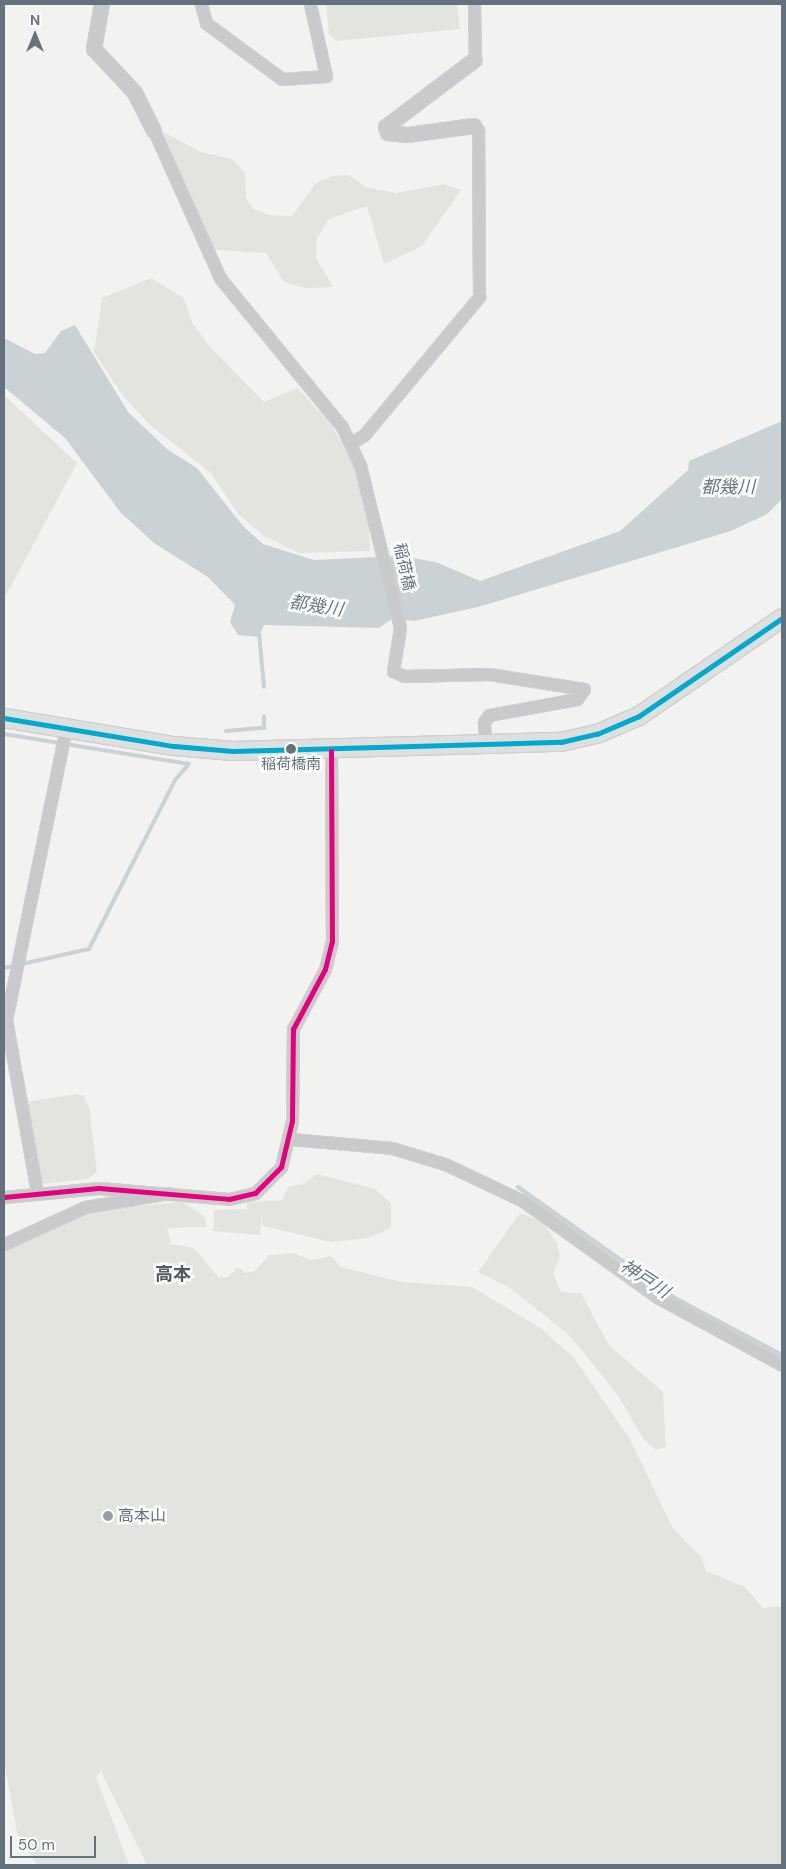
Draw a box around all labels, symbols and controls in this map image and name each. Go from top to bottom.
north arrow [10,10,60,60]
text: N [30,11,40,29]
water label: 都幾川 [701,476,755,498]
street label: 稲荷橋 [390,542,418,592]
water label: 都幾川 [288,591,344,621]
marker: 稲荷橋南 [286,744,296,754]
place label: 稲荷橋南 [261,756,321,774]
water label: 神戸川 [616,1255,674,1303]
district label: 高本 [155,1263,191,1285]
place label: 高本山 [118,1506,166,1526]
marker: 高本山 [102,1510,114,1522]
scale bar [12,1826,99,1858]
text: 50 m [18,1835,55,1855]

